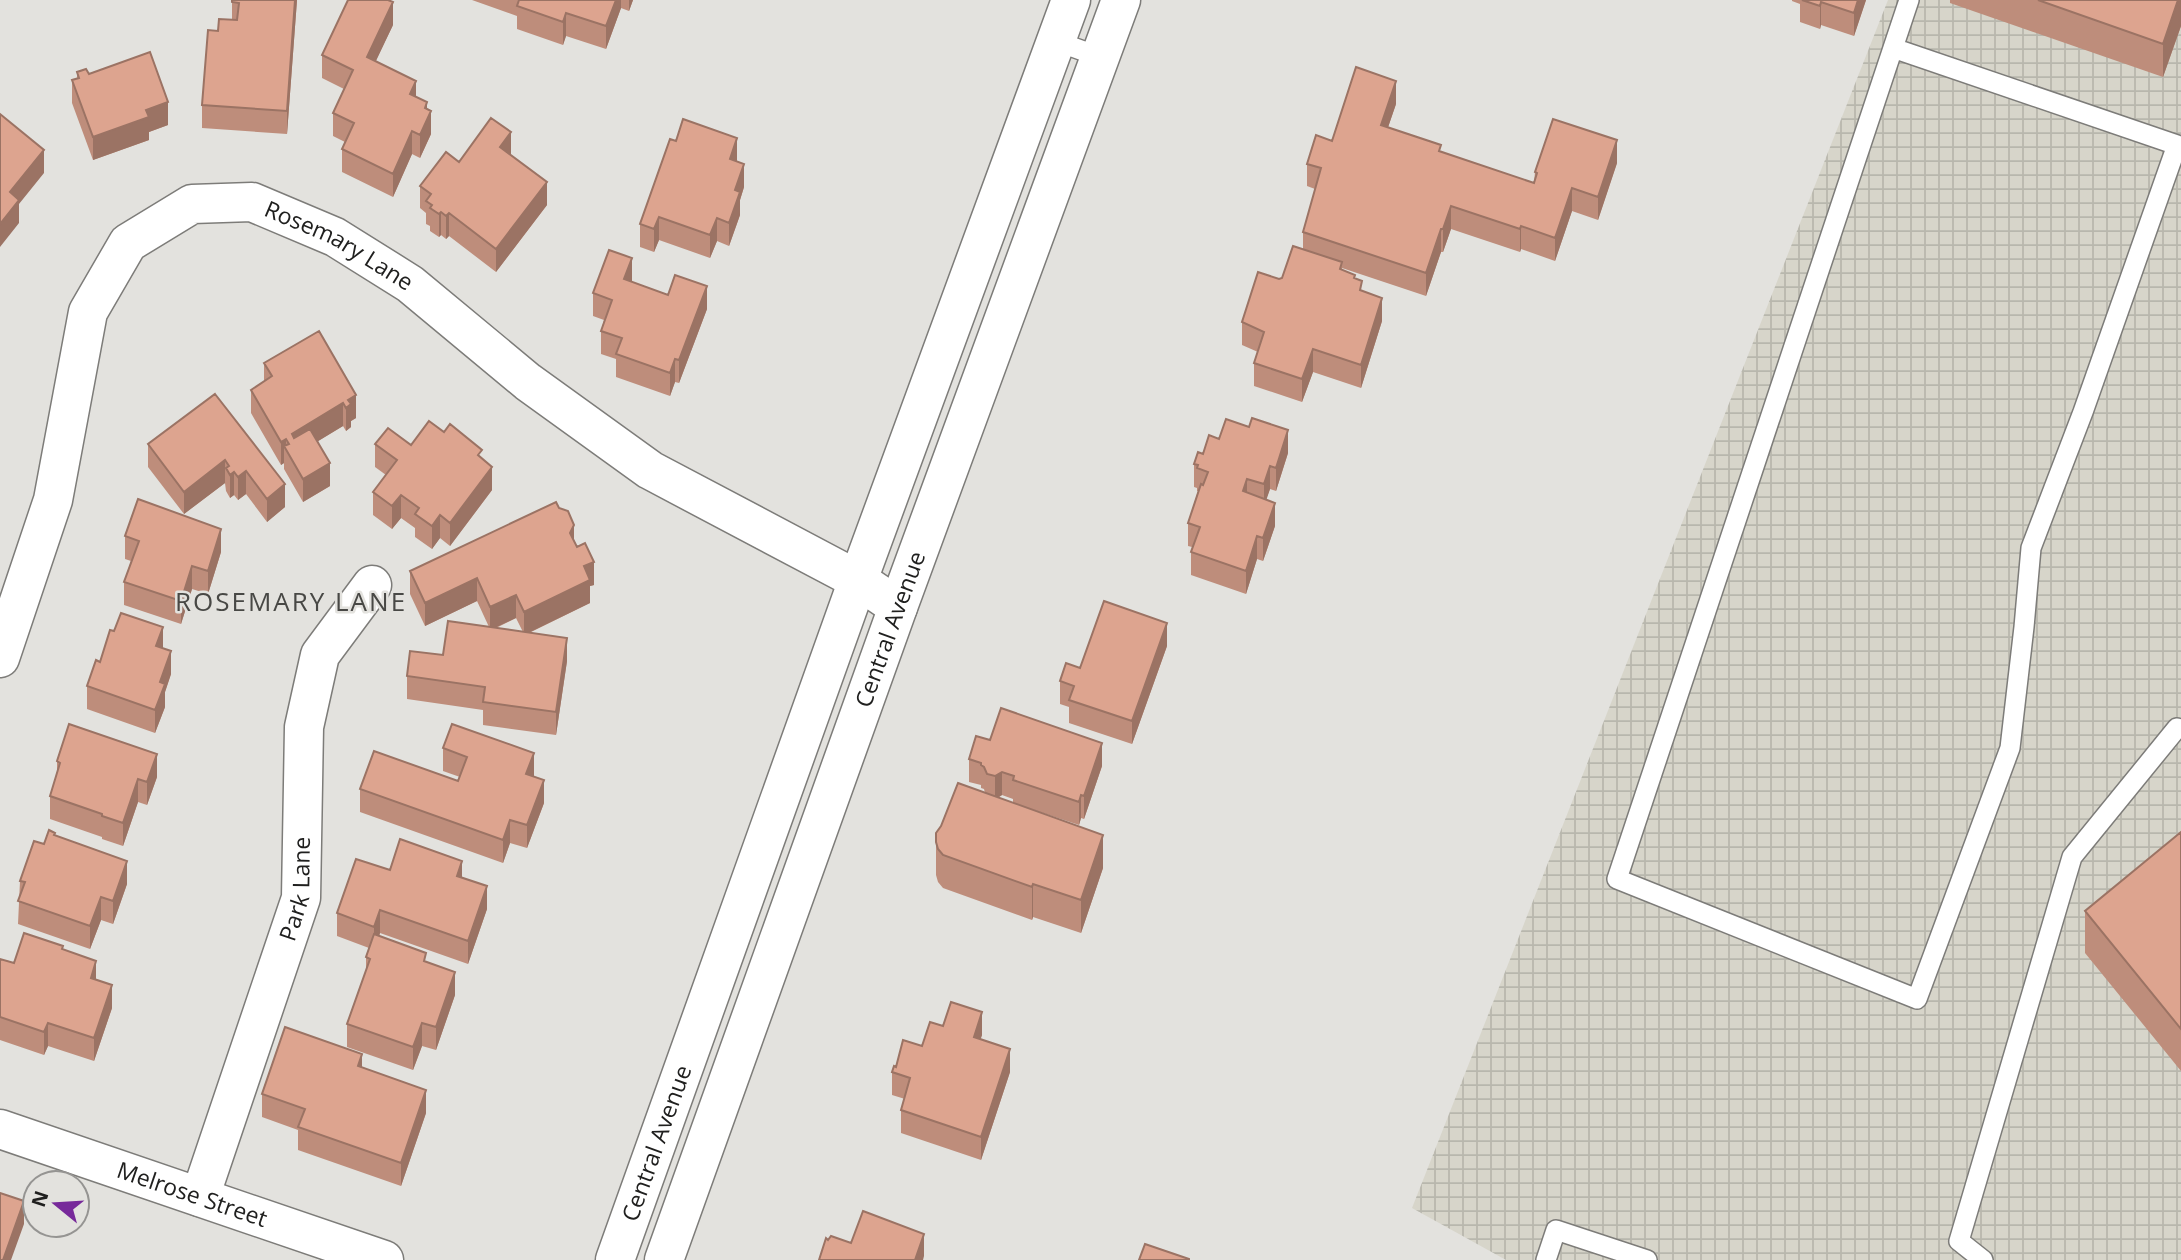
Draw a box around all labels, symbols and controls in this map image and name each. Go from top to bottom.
street label: Rosemary Lane [260,192,420,297]
street label: Central Avenue [846,546,932,711]
district label: ROSEMARY LANE [175,583,407,619]
street label: Park Lane [271,836,317,945]
street label: Central Avenue [613,1060,698,1225]
street label: Melrose Street [113,1153,272,1234]
north arrow [21,1169,91,1239]
text: N [25,1187,55,1210]

